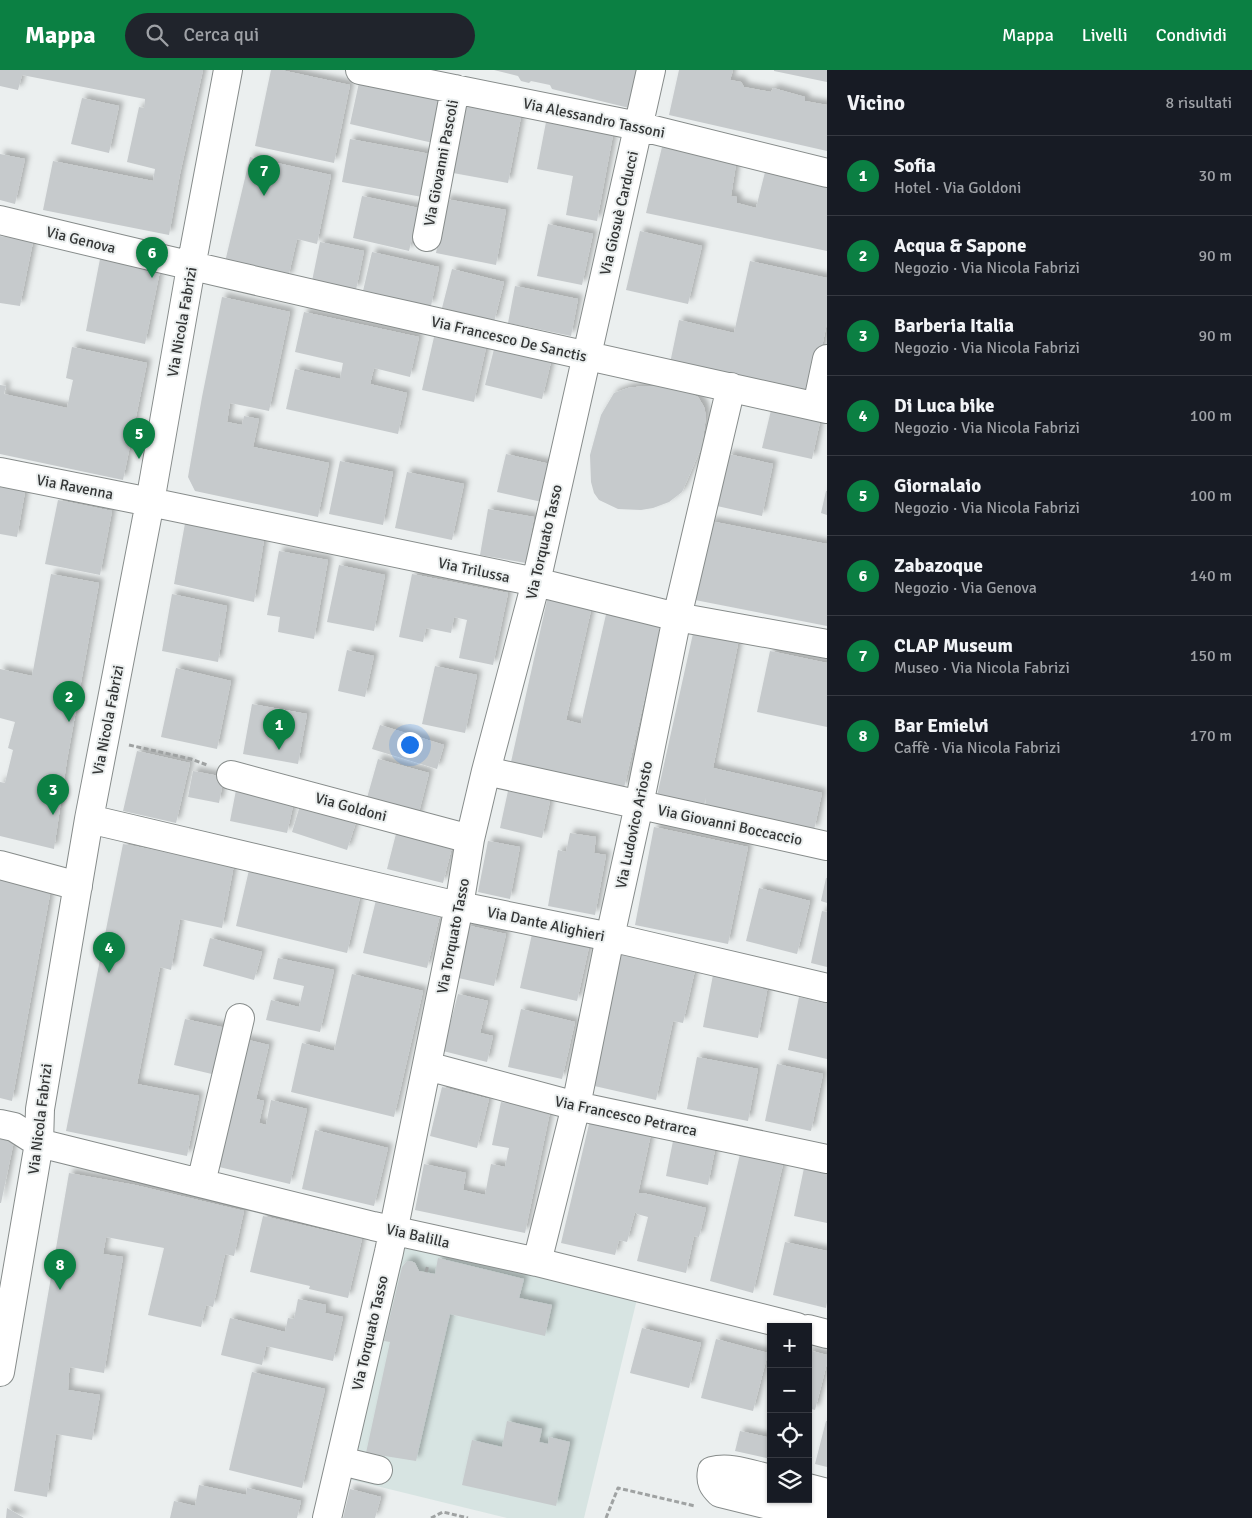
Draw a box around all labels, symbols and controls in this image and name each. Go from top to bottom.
search box [125,13,475,58]
text: Mappa [25,20,95,50]
icon: search [143,21,171,49]
text: Cerca qui [183,23,259,47]
text: Mappa [1002,24,1054,46]
text: Livelli [1082,24,1128,46]
text: Condividi [1156,24,1227,46]
text: Vicino [847,90,905,116]
text: 8 risultati [1166,93,1232,113]
street label: Via Alessandro Tassoni [521,94,667,142]
street label: Via Giovanni Pascoli [420,98,462,228]
street label: Via Giosuè Carducci [596,149,642,277]
text: Sofia [894,154,936,178]
pin: 7 [248,155,280,196]
text: 1 [859,166,867,186]
text: 30 m [1198,166,1232,186]
text: Hotel · Via Goldoni [894,178,1021,198]
street label: Via Genova [44,223,118,257]
text: Acqua & Sapone [894,234,1026,258]
pin: 6 [136,237,168,278]
text: 2 [859,246,867,266]
text: 90 m [1198,246,1232,266]
text: Negozio · Via Nicola Fabrizi [894,258,1080,278]
street label: Via Nicola Fabrizi [163,266,201,378]
street label: Via Francesco De Sanctis [429,312,589,366]
text: Barberia Italia [894,314,1014,338]
text: 3 [859,326,867,346]
text: 90 m [1198,326,1232,346]
text: Negozio · Via Nicola Fabrizi [894,338,1080,358]
text: Di Luca bike [894,394,994,418]
text: 4 [859,406,867,426]
text: 100 m [1190,406,1232,426]
pin: 5 [123,418,155,459]
text: Negozio · Via Nicola Fabrizi [894,418,1080,438]
street label: Via Ravenna [35,471,115,503]
text: Giornalaio [894,474,981,498]
street label: Via Torquato Tasso [522,483,566,601]
text: 5 [859,486,867,506]
text: 100 m [1190,486,1232,506]
text: Negozio · Via Nicola Fabrizi [894,498,1080,518]
street label: Via Trilussa [436,554,512,586]
text: Zabazoque [894,554,983,578]
text: 6 [859,566,867,586]
text: 140 m [1190,566,1232,586]
text: Negozio · Via Genova [894,578,1037,598]
text: CLAP Museum [894,634,1013,658]
text: 7 [859,646,867,666]
text: 150 m [1190,646,1232,666]
text: Museo · Via Nicola Fabrizi [894,658,1070,678]
street label: Via Nicola Fabrizi [89,664,127,776]
pin: 2 [53,681,85,722]
pin: 1 [263,709,295,750]
text: Bar Emielvi [894,714,989,738]
text: 8 [859,726,867,746]
text: 170 m [1190,726,1232,746]
your location [397,732,423,758]
text: Caffè · Via Nicola Fabrizi [894,738,1061,758]
street label: Via Ludovico Ariosto [612,759,656,890]
pin: 3 [37,774,69,815]
street label: Via Goldoni [313,789,389,825]
street label: Via Giovanni Boccaccio [656,801,804,849]
street label: Via Torquato Tasso [433,876,473,995]
street label: Via Dante Alighieri [486,903,606,945]
pin: 4 [93,932,125,973]
street label: Via Nicola Fabrizi [24,1063,56,1175]
street label: Via Francesco Petrarca [553,1092,699,1140]
street label: Via Balilla [384,1220,452,1252]
pin: 8 [44,1249,76,1290]
street label: Via Torquato Tasso [348,1274,392,1392]
map controls [767,1323,812,1503]
button: + [767,1323,812,1368]
button: − [767,1368,812,1413]
button: locate [767,1413,812,1458]
button: layers [767,1458,812,1503]

